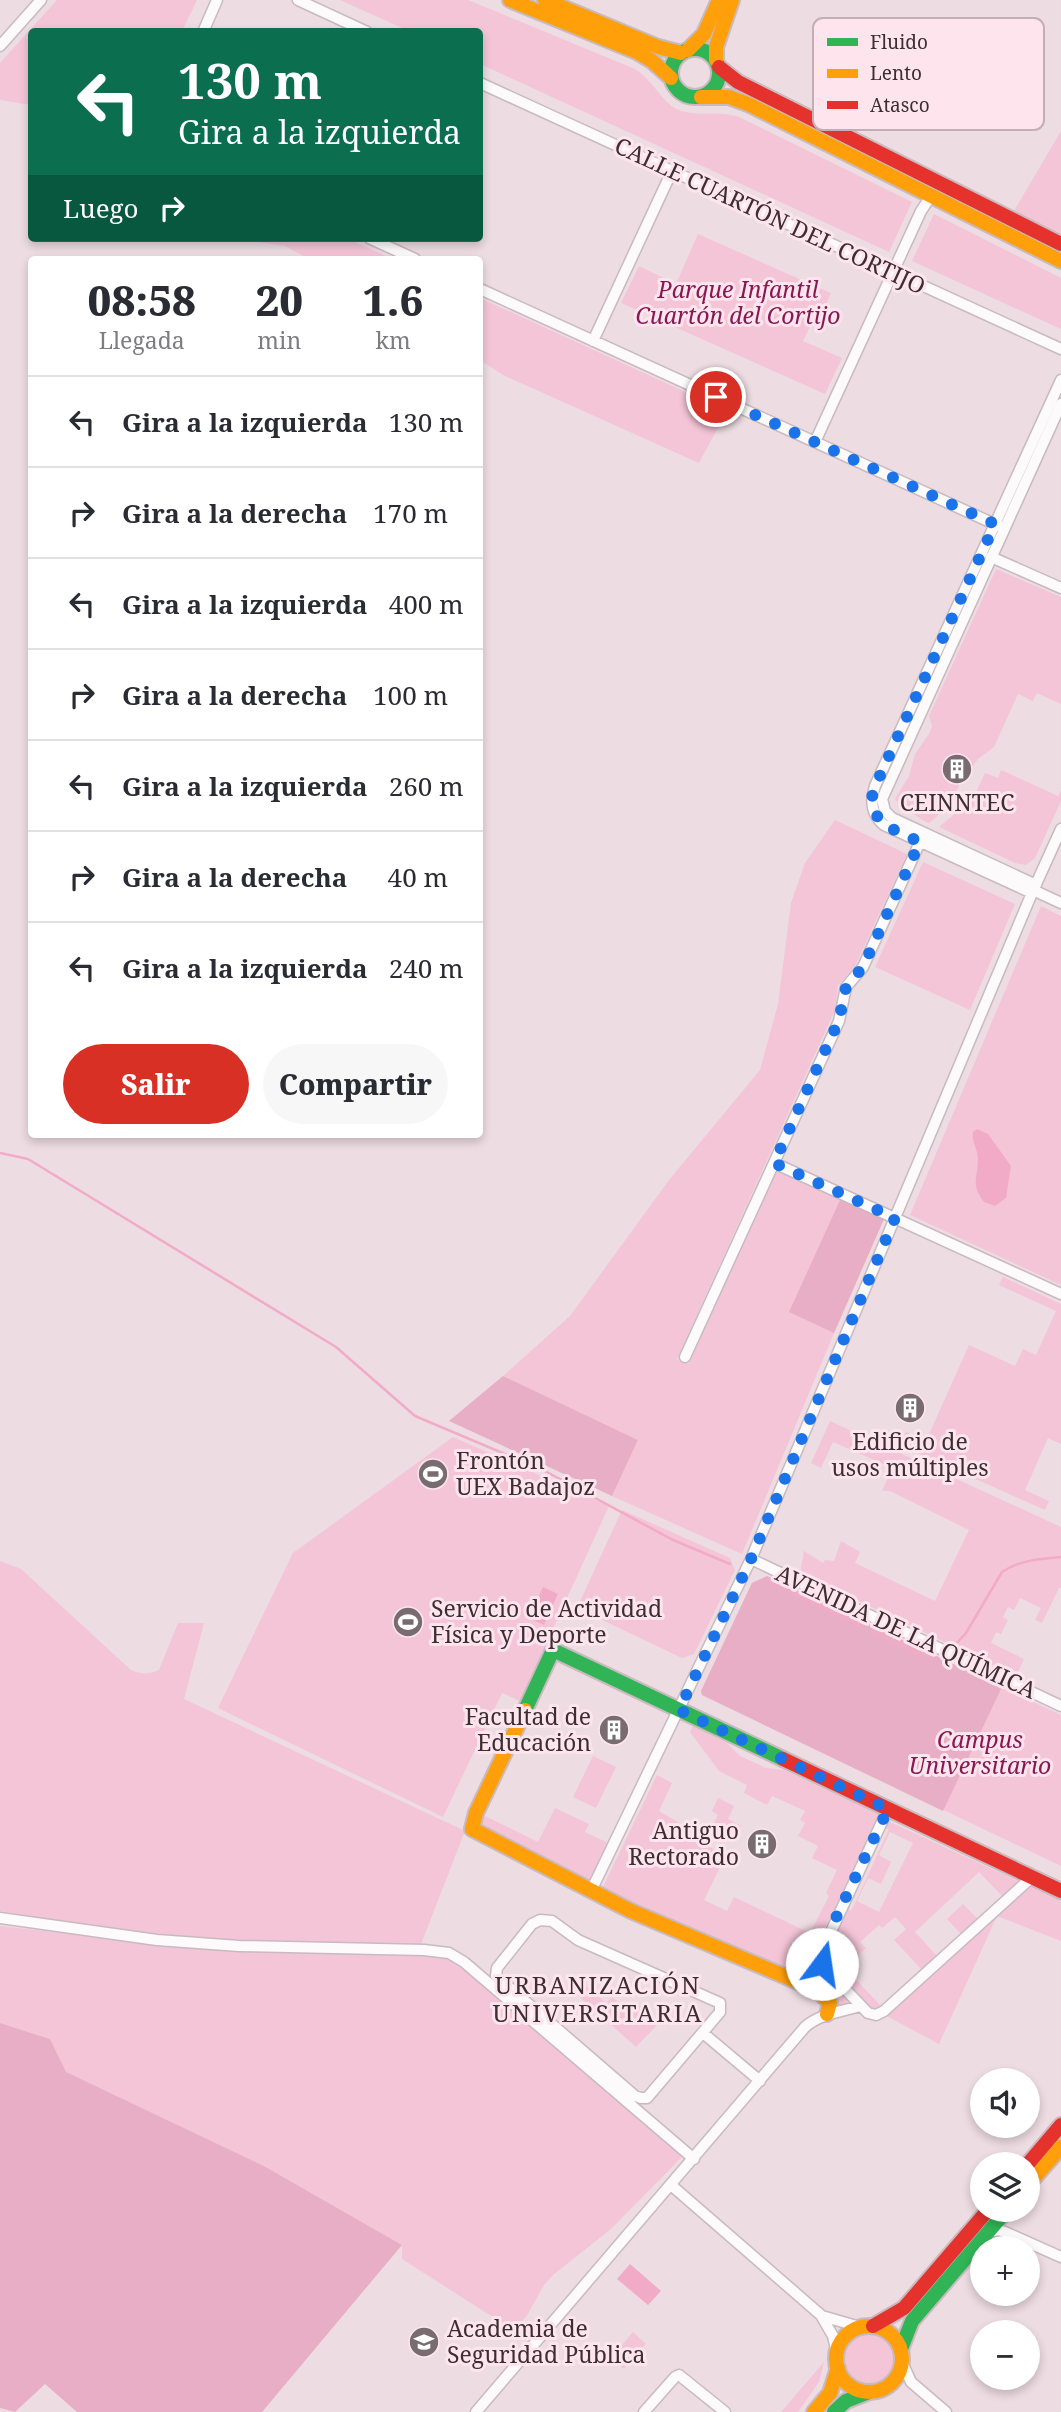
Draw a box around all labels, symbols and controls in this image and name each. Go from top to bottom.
legend [813,18,1044,130]
text: Fluido [870,29,928,55]
text: 130 m [178,47,322,113]
icon: left [63,56,154,147]
text: Lento [870,60,922,86]
text: Atasco [870,92,930,118]
text: Gira a la izquierda [178,110,461,153]
street label: CALLE CUARTÓN DEL CORTIJO [610,129,931,301]
icon: right [153,189,191,227]
text: Luego [63,190,139,226]
text: 08:58 [88,271,196,328]
text: 20 [255,271,303,328]
text: 1.6 [363,271,423,328]
park label: Parque Infantil Cuartón del Cortijo [635,273,841,331]
text: Llegada [99,324,185,356]
text: min [257,324,301,356]
text: km [375,324,411,356]
pin [686,367,746,427]
icon: arrive [697,378,735,416]
icon: left [63,403,101,441]
text: Gira a la izquierda [122,404,368,440]
text: 130 m [389,404,464,440]
icon: right [63,494,101,532]
text: Gira a la derecha [122,495,347,531]
text: 170 m [373,495,448,531]
icon: left [63,585,101,623]
text: Gira a la izquierda [122,586,368,622]
text: 400 m [389,586,464,622]
icon: right [63,676,101,714]
text: Gira a la derecha [122,677,347,713]
text: 100 m [373,677,448,713]
building icon: CEINNTEC [940,752,974,786]
icon: left [63,767,101,805]
text: Gira a la izquierda [122,768,368,804]
text: 260 m [389,768,464,804]
place label: CEINNTEC [900,786,1014,818]
icon: right [63,858,101,896]
text: Gira a la derecha [122,859,347,895]
text: 40 m [388,859,448,895]
icon: left [63,949,101,987]
text: Gira a la izquierda [122,950,368,986]
text: 240 m [389,950,464,986]
button: Salir [63,1044,249,1124]
button: Compartir [263,1044,448,1124]
building icon: Edificio de usos múltiples [893,1391,927,1425]
place label: Edificio de usos múltiples [831,1425,989,1483]
place label: Frontón UEX Badajoz [456,1444,595,1502]
sports icon: Frontón UEX Badajoz [416,1457,450,1491]
street label: AVENIDA DE LA QUÍMICA [771,1556,1043,1706]
place label: Servicio de Actividad Física y Deporte [431,1592,662,1650]
sports icon: Servicio de Actividad Física y Deporte [391,1605,425,1639]
place label: Facultad de Educación [465,1700,591,1758]
building icon: Facultad de Educación [597,1713,631,1747]
park label: Campus Universitario [909,1723,1051,1781]
place label: Antiguo Rectorado [628,1814,739,1872]
building icon: Antiguo Rectorado [745,1827,779,1861]
position arrow [785,1927,859,2001]
district label: URBANIZACIÓN UNIVERSITARIA [493,1968,703,2029]
map controls [970,2068,1040,2390]
button: sound [970,2068,1040,2138]
button: layers [970,2152,1040,2222]
button: + [970,2236,1040,2306]
place label: Academia de Seguridad Pública [447,2312,646,2370]
button: − [970,2320,1040,2390]
school or university icon: Academia de Seguridad Pública [407,2325,441,2359]

